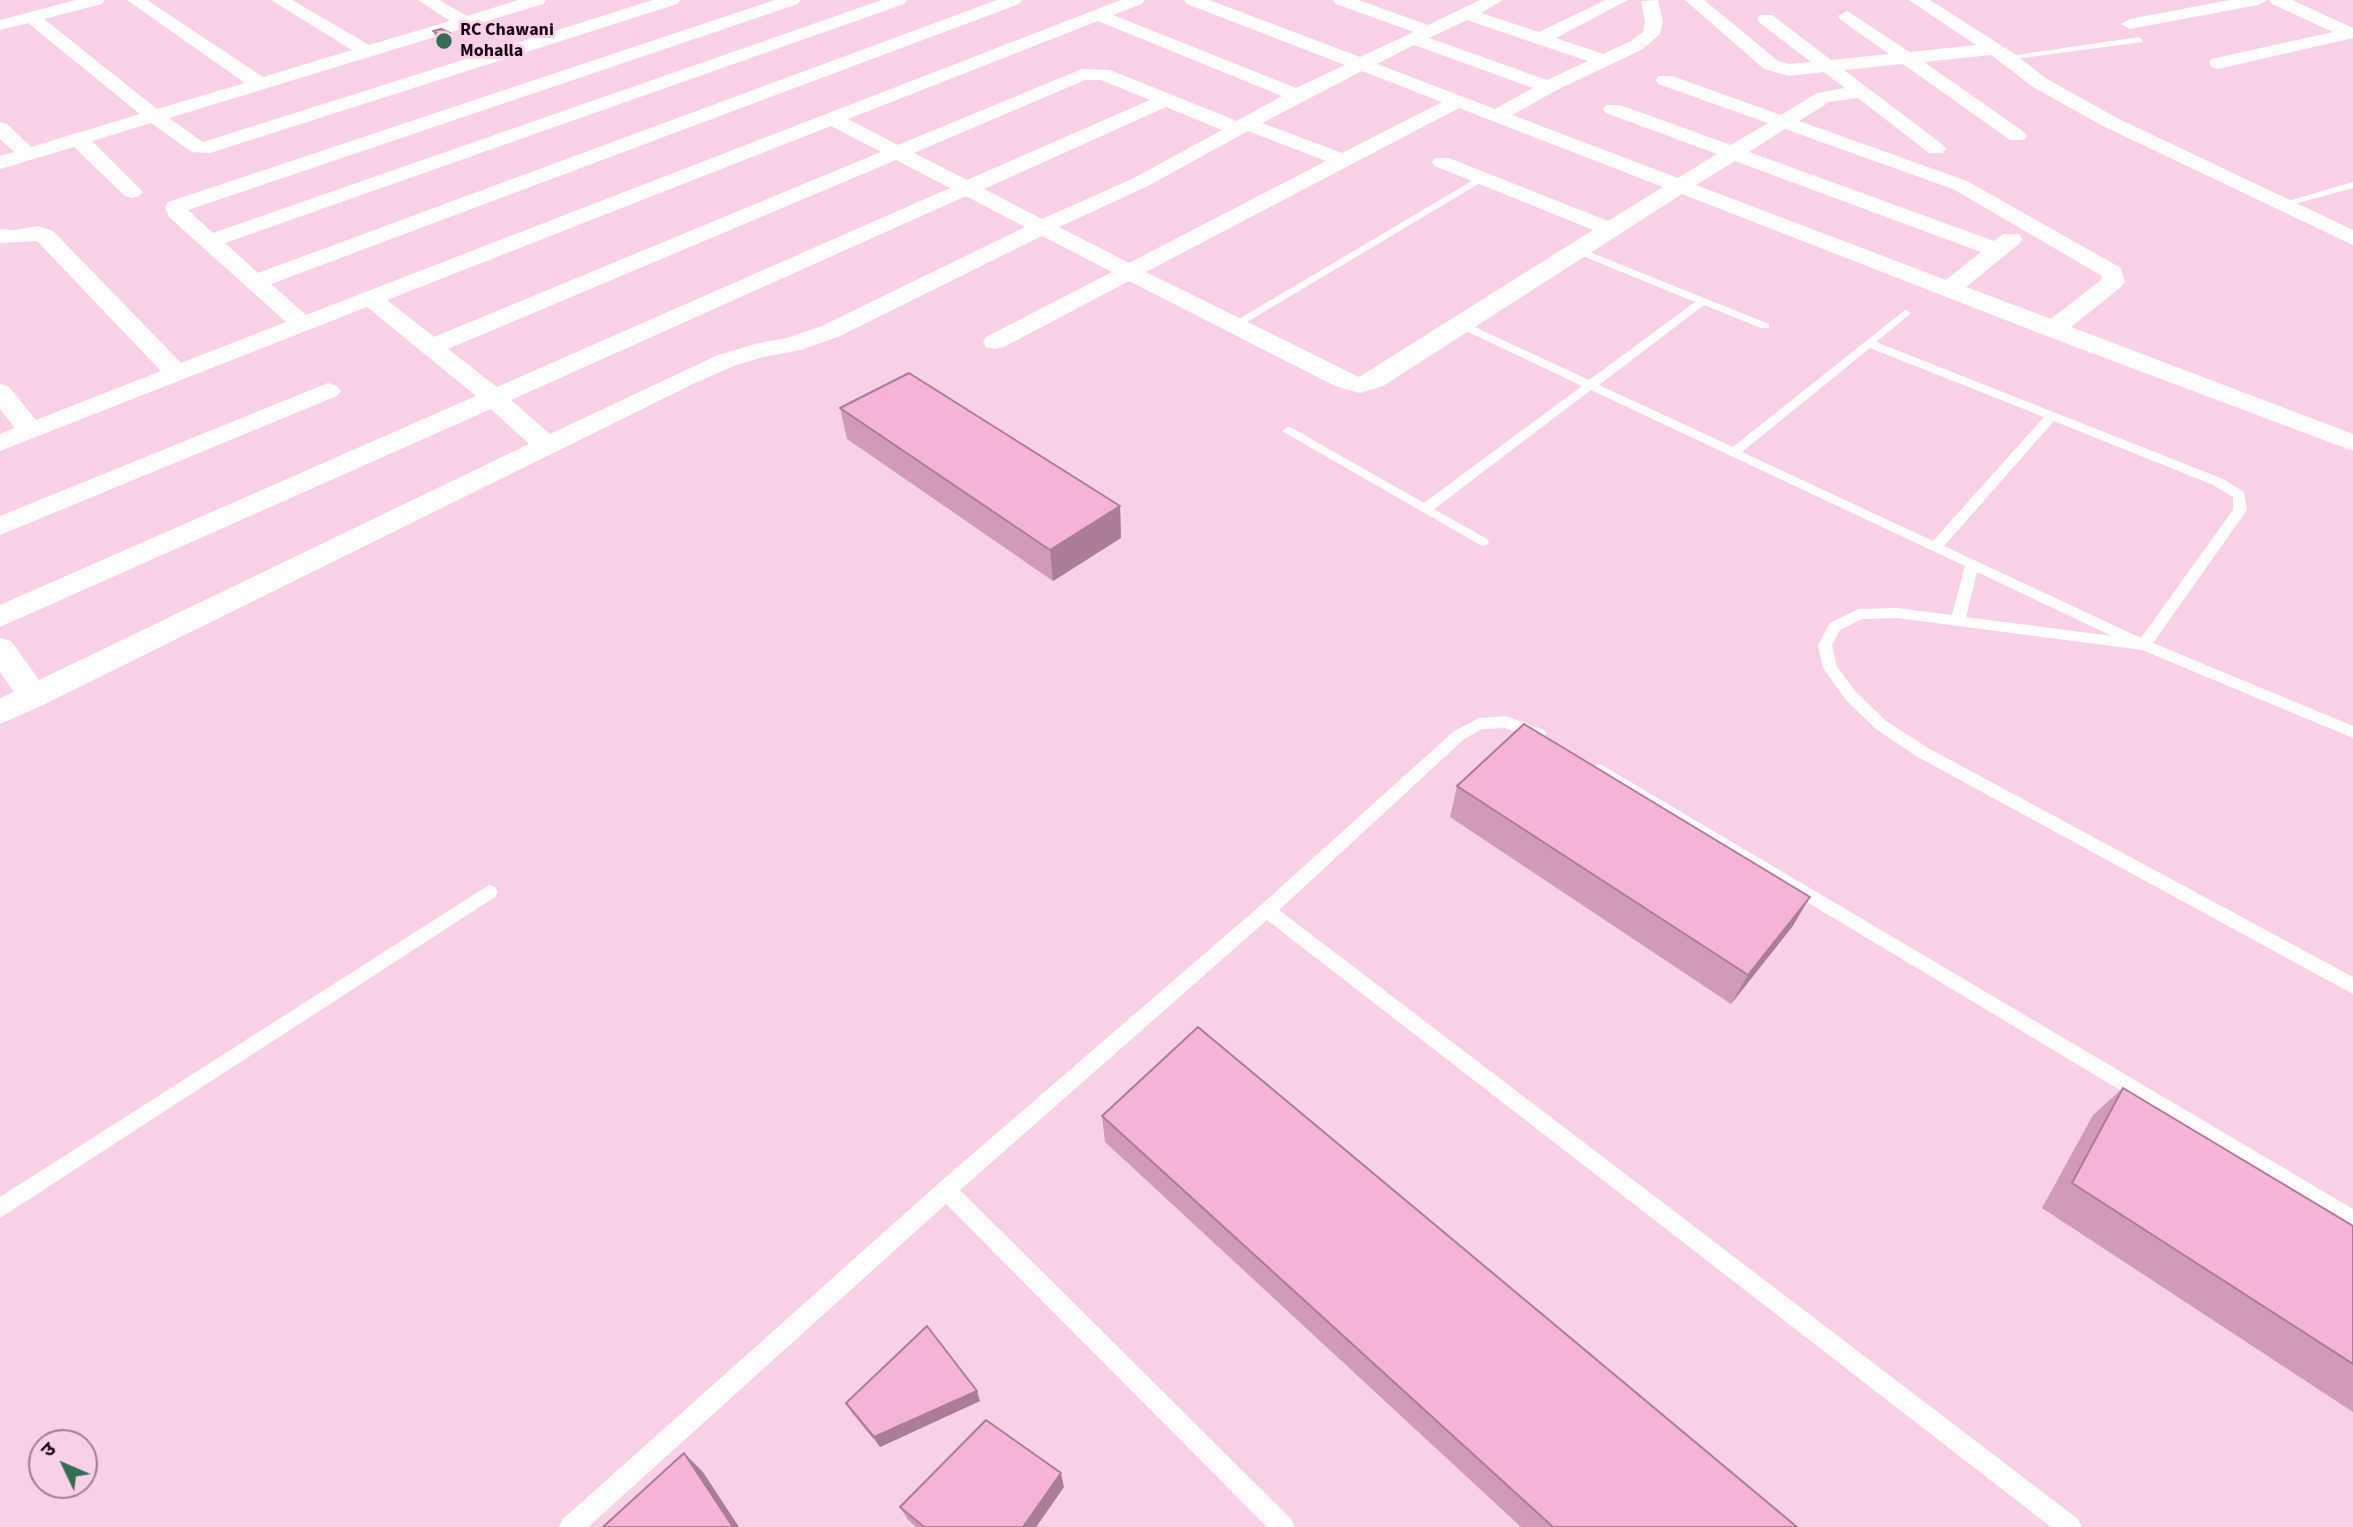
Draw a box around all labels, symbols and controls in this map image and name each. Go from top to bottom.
place label: RC Chawani Mohalla [460,20,554,62]
marker: RC Chawani Mohalla [434,31,454,51]
north arrow [28,1429,98,1499]
text: उ [35,1437,63,1464]

